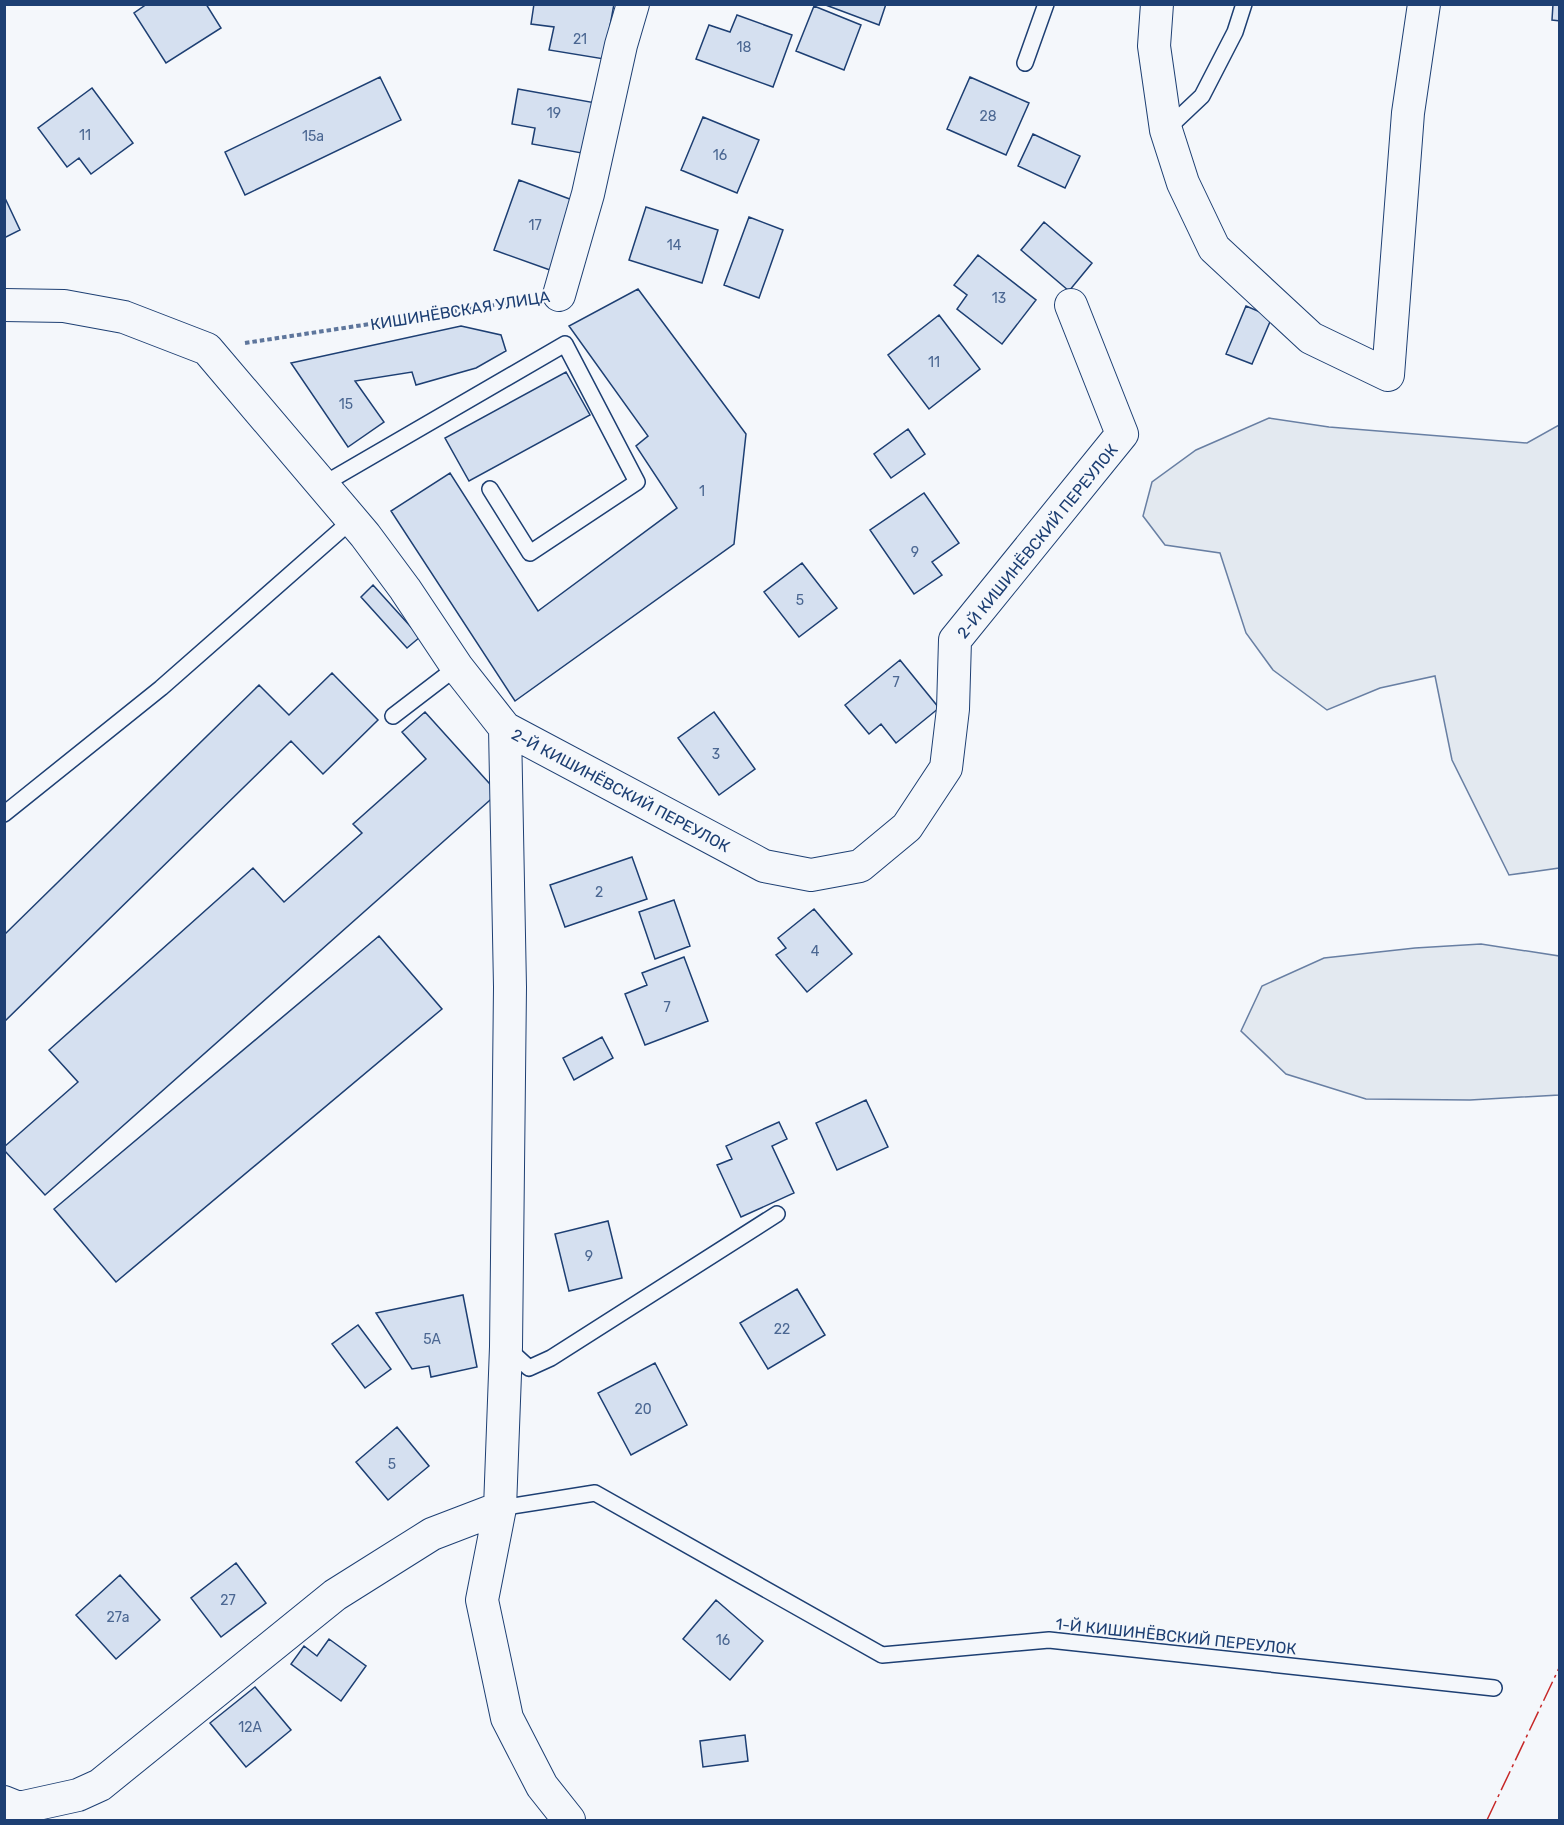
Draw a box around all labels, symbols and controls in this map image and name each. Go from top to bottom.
house number: 21 [573,31,587,48]
house number: 18 [737,39,752,56]
house number: 19 [547,105,561,122]
house number: 28 [979,108,997,125]
house number: 11 [79,127,91,144]
house number: 15а [302,128,324,145]
house number: 16 [713,147,727,164]
house number: 17 [528,217,542,234]
house number: 14 [667,237,682,254]
street label: КИШИНЁВСКАЯ УЛИЦА [369,287,552,334]
house number: 13 [992,290,1006,307]
house number: 11 [928,354,940,371]
house number: 15 [339,396,353,413]
street label: 2-Й КИШИНЁВСКИЙ ПЕРЕУЛОК [953,440,1122,642]
house number: 1 [699,483,705,500]
house number: 9 [911,544,919,561]
house number: 5 [796,592,804,609]
house number: 7 [892,674,900,691]
street label: 2-Й КИШИНЁВСКИЙ ПЕРЕУЛОК [508,725,733,856]
house number: 3 [712,746,720,763]
house number: 2 [595,884,603,901]
house number: 4 [811,943,820,960]
house number: 7 [663,999,671,1016]
house number: 9 [585,1248,593,1265]
house number: 22 [774,1321,790,1338]
house number: 5А [423,1331,441,1348]
house number: 20 [634,1401,652,1418]
house number: 5 [388,1456,396,1473]
house number: 27 [220,1592,236,1609]
house number: 27а [106,1609,130,1626]
street label: 1-Й КИШИНЁВСКИЙ ПЕРЕУЛОК [1054,1614,1297,1659]
house number: 16 [716,1632,730,1649]
house number: 12А [238,1719,262,1736]

